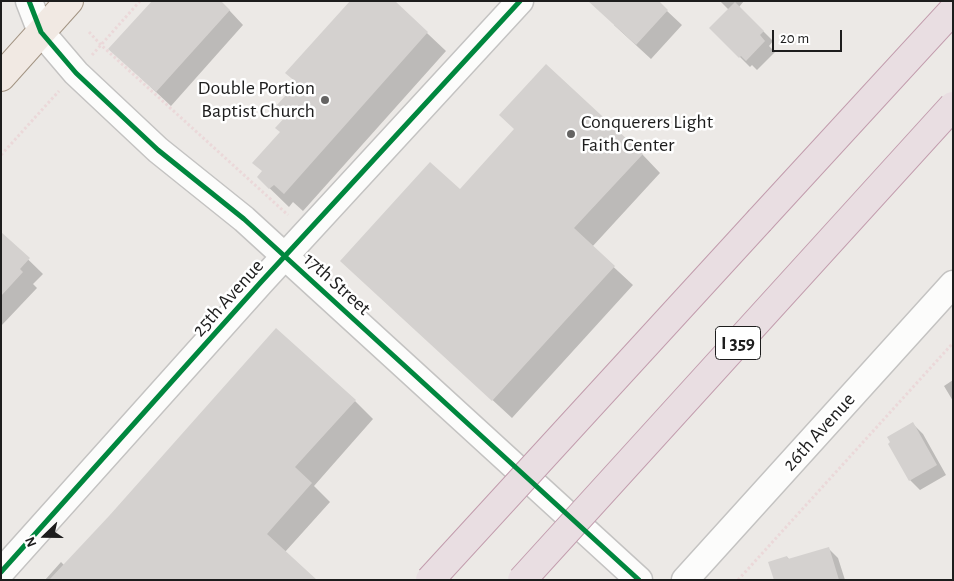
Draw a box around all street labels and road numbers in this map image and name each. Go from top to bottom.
street label: 17th Street [298,248,376,320]
street label: 25th Avenue [187,254,269,342]
road number: I 359 [716,326,760,359]
street label: 26th Avenue [778,388,860,476]

